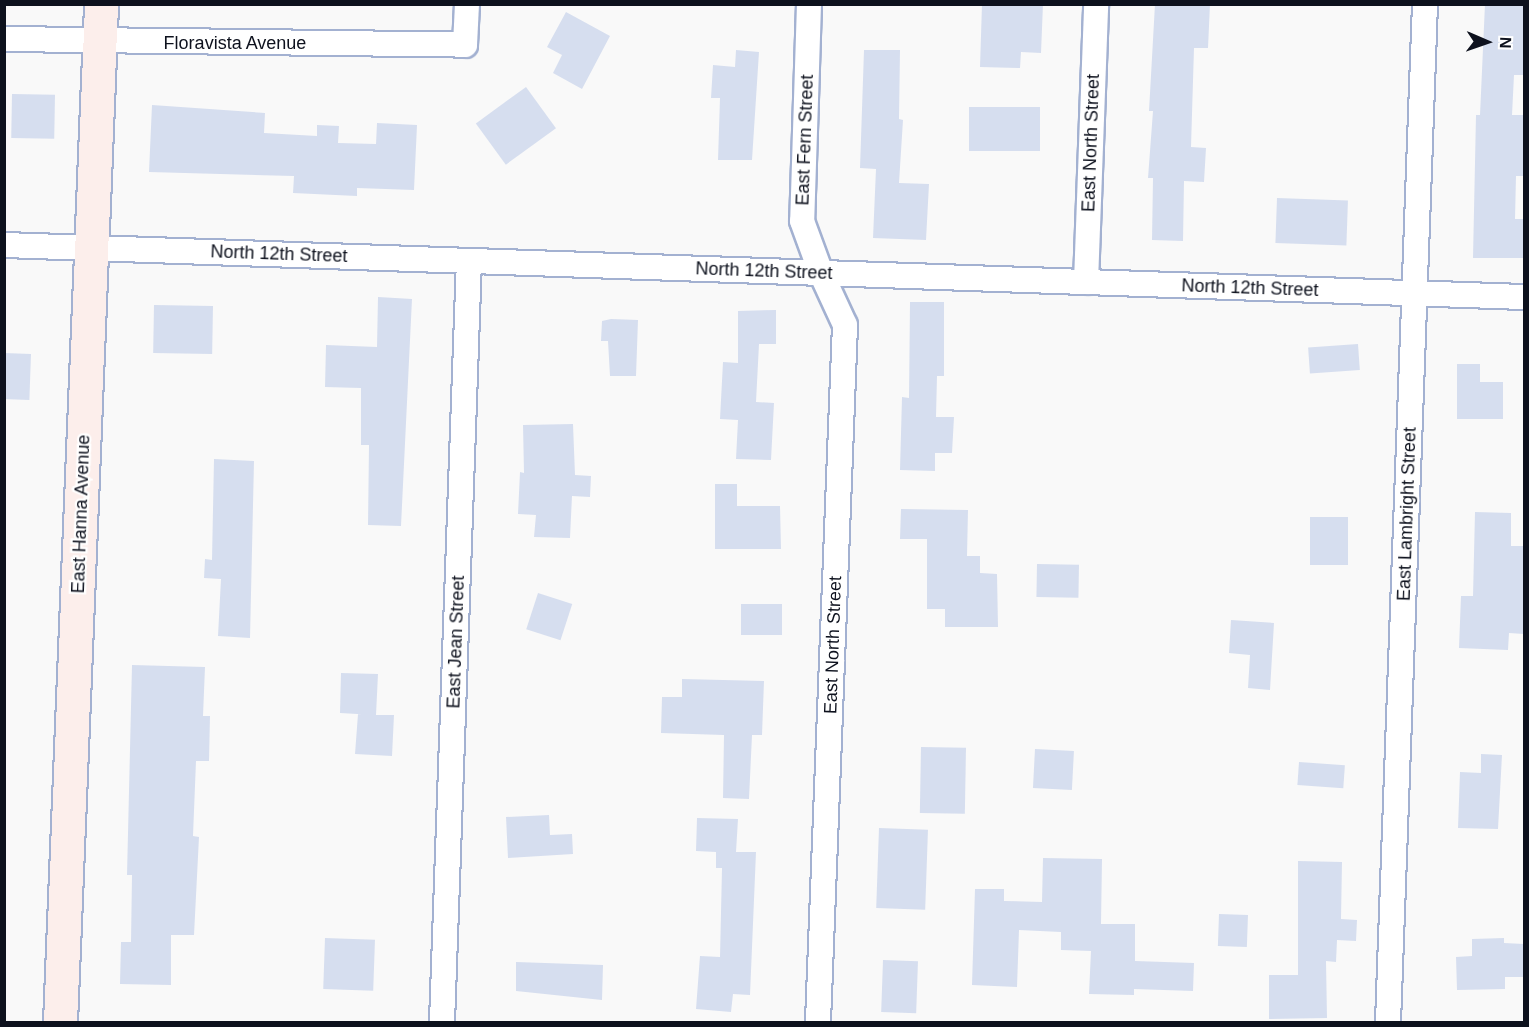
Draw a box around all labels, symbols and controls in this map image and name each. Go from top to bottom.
north arrow [1457,12,1517,72]
street label: Floravista Avenue [163,32,307,54]
text: N [1497,37,1514,49]
street label: East Fern Street [792,74,818,206]
street label: East North Street [1078,74,1104,212]
street label: North 12th Street [210,241,348,267]
street label: North 12th Street [695,258,833,284]
street label: North 12th Street [1181,275,1319,301]
street label: East Lambright Street [1393,427,1421,601]
street label: East Hanna Avenue [67,434,95,594]
street label: East Jean Street [443,575,469,709]
street label: East North Street [820,576,846,714]

